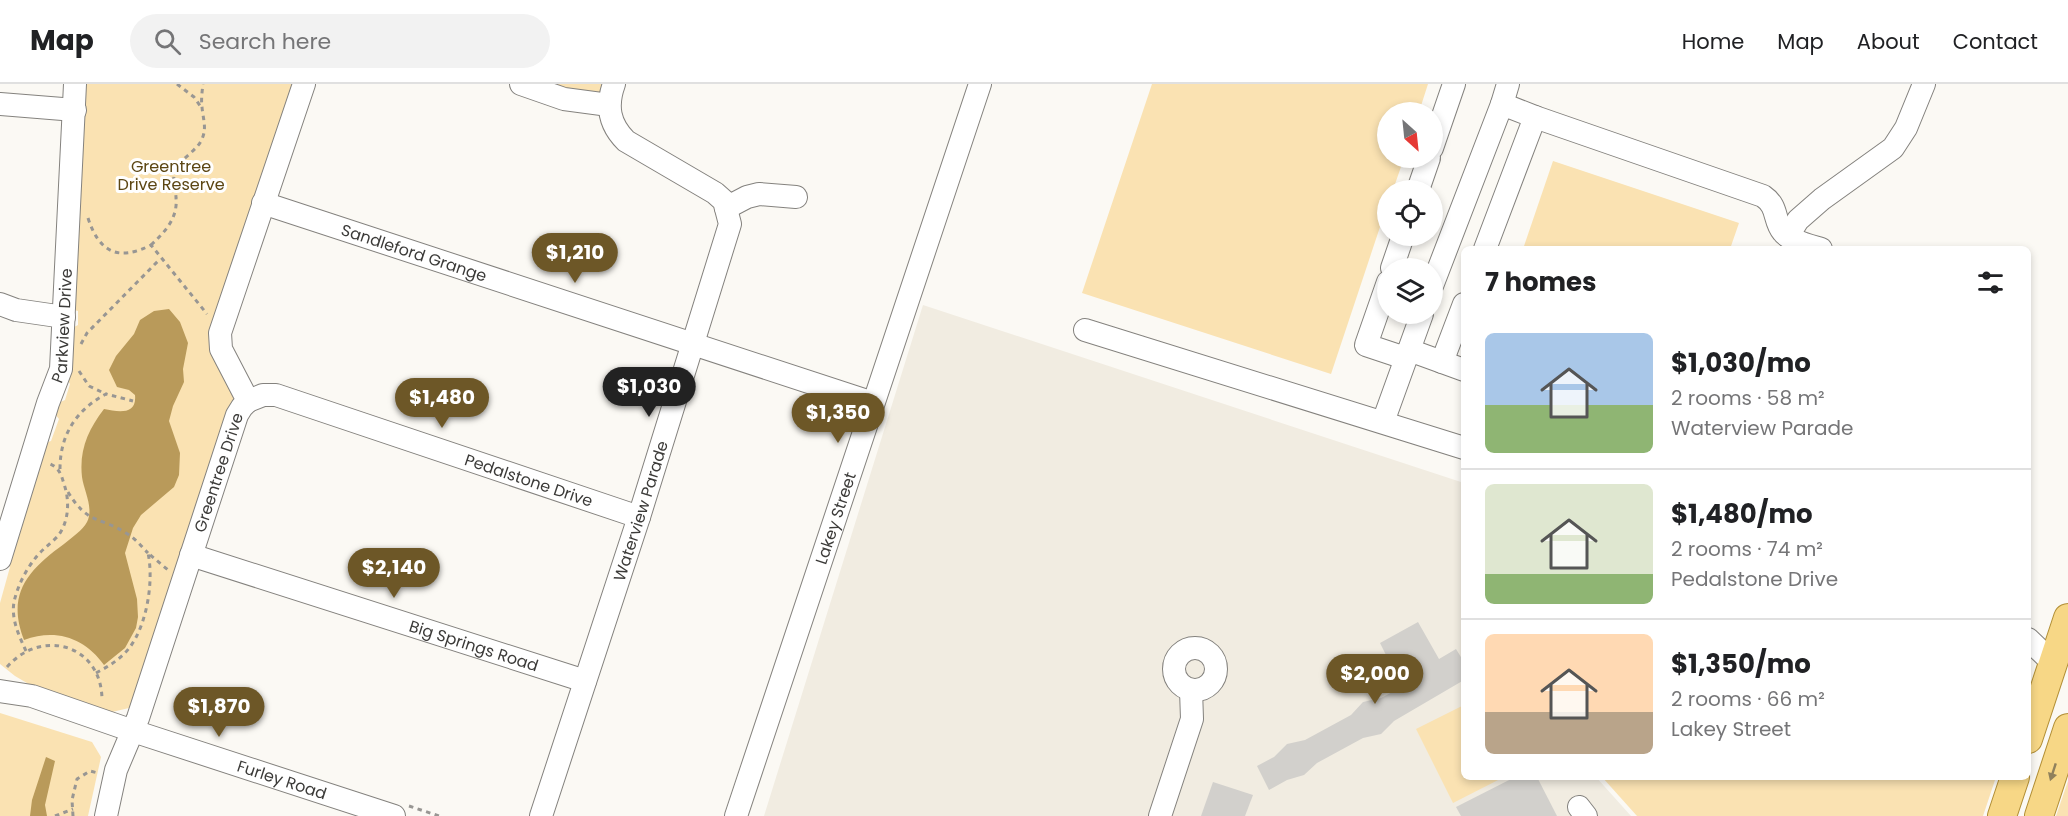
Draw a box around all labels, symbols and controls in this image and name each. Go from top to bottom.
search box [130,14,550,68]
text: Map [30,21,94,60]
icon: search [151,25,184,58]
text: Search here [199,26,331,57]
text: Home [1682,27,1744,56]
text: Map [1777,27,1824,56]
text: About [1857,27,1920,56]
text: Contact [1953,27,2038,56]
north arrow [1377,102,1443,168]
map controls [1377,102,1443,324]
park label: Greentree Drive Reserve [117,155,225,196]
button: locate [1377,180,1443,246]
street label: Sandleford Grange [338,218,490,288]
pin: $1,210 [526,233,624,284]
text: $1,210 [546,238,604,266]
button: layers [1377,258,1443,324]
text: 7 homes [1485,264,1597,300]
icon: filters [1974,266,2007,299]
street label: Parkview Drive [46,268,78,386]
text: $1,030/mo [1671,345,1811,381]
icon: home [1533,357,1605,429]
pin: $1,030 [600,367,698,418]
text: $1,030 [617,372,681,400]
pin: $1,480 [393,378,491,429]
text: $1,480 [409,383,475,411]
text: 2 rooms · 58 m² [1671,384,1825,412]
pin: $1,350 [789,393,887,444]
text: $1,350 [806,398,870,426]
street label: Greentree Drive [188,410,249,535]
text: Waterview Parade [1671,414,1853,442]
street label: Waterview Parade [608,438,674,584]
street label: Pedalstone Drive [462,448,596,513]
street label: Lakey Street [810,469,862,567]
text: $1,480/mo [1671,496,1813,532]
icon: home [1533,508,1605,580]
text: 2 rooms · 74 m² [1671,535,1823,563]
pin: $2,140 [345,548,443,599]
text: $2,140 [362,553,426,581]
text: Pedalstone Drive [1671,565,1838,593]
street label: Big Springs Road [406,615,541,677]
text: $1,350/mo [1671,646,1811,682]
pin: $2,000 [1326,654,1424,705]
icon: home [1533,658,1605,730]
text: $2,000 [1340,659,1410,687]
text: 2 rooms · 66 m² [1671,685,1825,713]
pin: $1,870 [170,687,268,738]
text: $1,870 [187,692,251,720]
text: Lakey Street [1671,715,1791,743]
street label: Furley Road [234,755,330,805]
one-way arrow [2048,763,2058,781]

